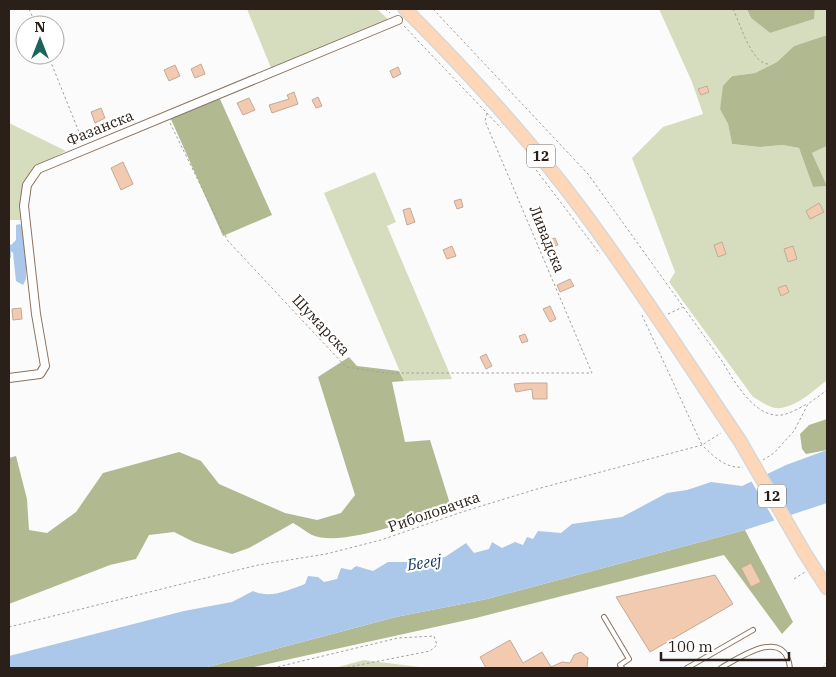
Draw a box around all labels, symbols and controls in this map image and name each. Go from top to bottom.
north arrow [15,15,65,65]
text: N [34,18,46,36]
street label: Фазанска [63,105,136,150]
road number: 12 [527,144,555,168]
street label: Ливадска [525,203,569,275]
street label: Шумарска [288,290,354,359]
road number: 12 [758,484,786,508]
street label: Риболовачка [385,487,482,536]
water label: Бегеј [404,549,443,575]
scale bar [661,630,788,662]
text: 100 m [668,637,713,656]

